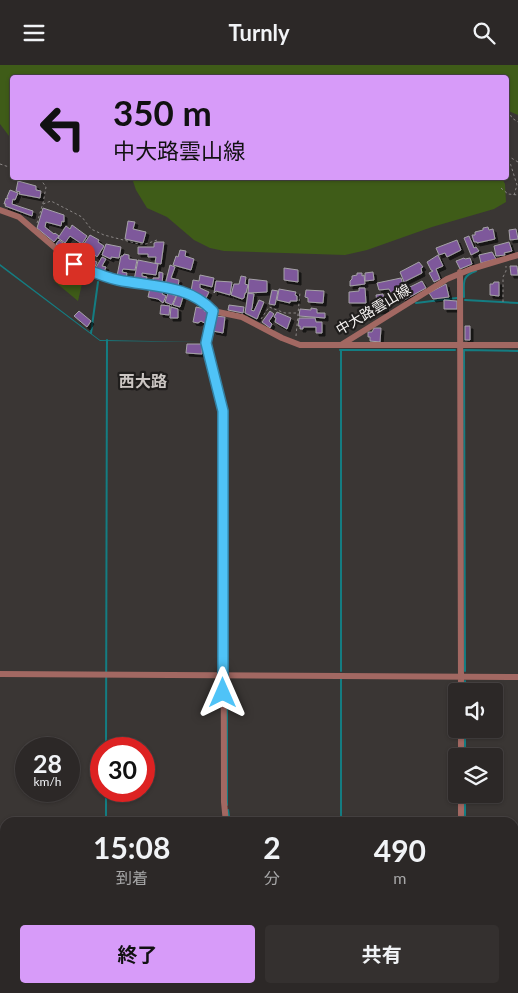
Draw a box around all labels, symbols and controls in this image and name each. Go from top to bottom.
icon: menu [20,19,48,47]
text: Turnly [228,19,290,46]
icon: search [470,19,498,47]
text: 350 m [113,91,212,133]
icon: left [30,95,95,160]
text: 中大路雲山線 [113,137,245,164]
pin [53,243,95,285]
icon: arrive [60,250,88,278]
street label: 中大路雲山線 [333,280,413,338]
district label: 西大路 [119,371,167,390]
position arrow [196,666,248,718]
map controls [448,683,503,803]
button: sound [448,683,503,738]
speed limit sign: 30 [90,737,155,802]
text: 28 [33,748,62,778]
button: layers [448,748,503,803]
text: km/h [33,774,62,789]
text: 15:08 [93,829,170,865]
text: 2 [263,829,281,865]
text: 490 [374,832,426,868]
text: 到着 [116,868,148,887]
text: 分 [264,868,280,887]
text: m [393,868,406,887]
button: 終了 [20,925,255,983]
button: 共有 [265,925,499,983]

